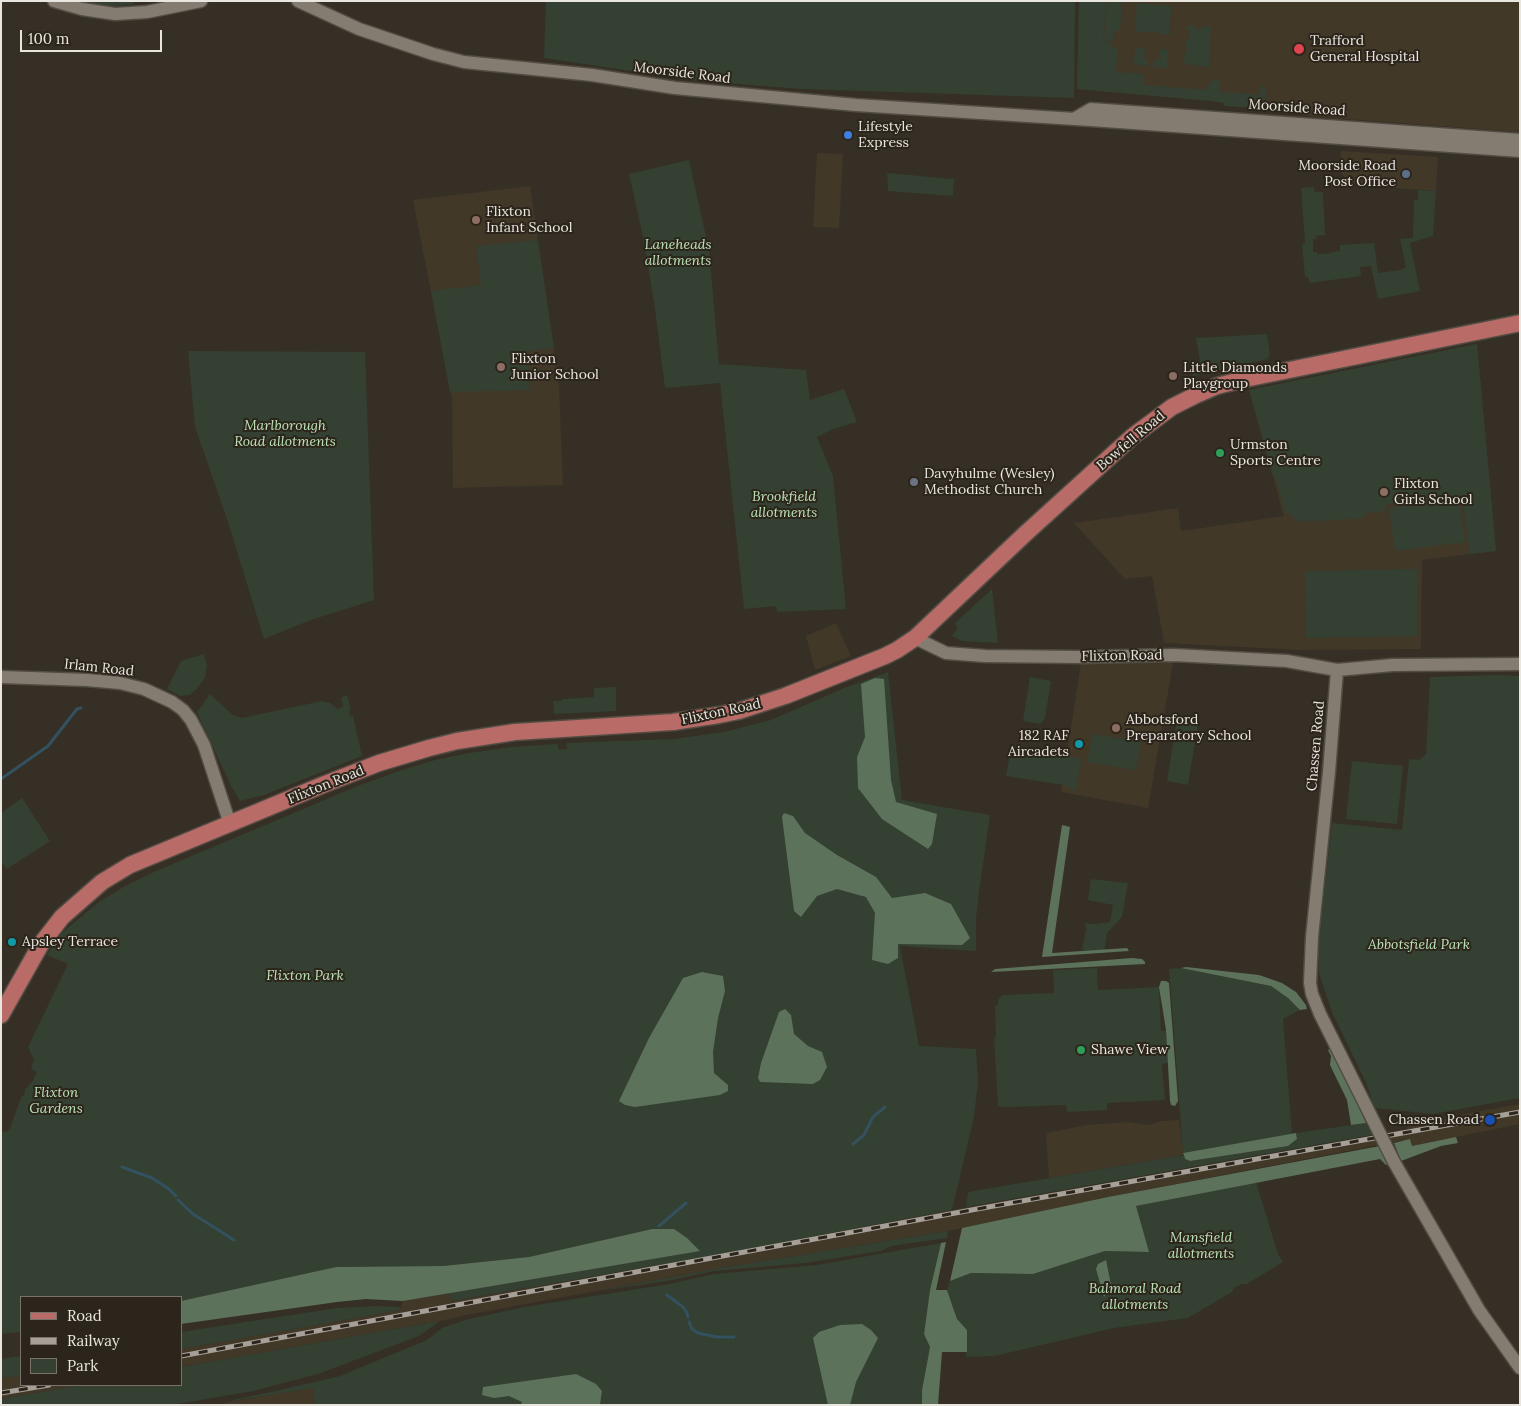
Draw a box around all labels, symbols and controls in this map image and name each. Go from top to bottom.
scale bar [22,20,165,52]
text: 100 m [28,29,69,48]
place label: Trafford General Hospital [1310,33,1419,65]
marker: Trafford General Hospital [1292,42,1306,56]
street label: Moorside Road [632,59,732,87]
street label: Moorside Road [1248,96,1346,120]
place label: Lifestyle Express [858,119,913,152]
marker: Lifestyle Express [842,129,854,141]
place label: Moorside Road Post Office [1298,158,1396,190]
marker: Moorside Road Post Office [1400,168,1412,180]
place label: Flixton Infant School [486,204,572,236]
marker: Flixton Infant School [470,214,482,226]
park label: Laneheads allotments [644,237,712,270]
place label: Flixton Junior School [511,351,599,384]
place label: Little Diamonds Playgroup [1183,360,1287,392]
marker: Flixton Junior School [495,361,507,373]
marker: Little Diamonds Playgroup [1167,370,1179,382]
street label: Bowfell Road [1093,408,1169,474]
park label: Marlborough Road allotments [234,418,336,451]
place label: Urmston Sports Centre [1230,437,1321,470]
marker: Urmston Sports Centre [1214,447,1226,459]
place label: Davyhulme (Wesley) Methodist Church [924,466,1055,498]
marker: Davyhulme (Wesley) Methodist Church [908,476,920,488]
place label: Flixton Girls School [1394,476,1473,508]
marker: Flixton Girls School [1378,486,1390,498]
park label: Brookfield allotments [751,489,817,522]
street label: Flixton Road [1081,647,1163,665]
street label: Irlam Road [63,656,135,680]
street label: Flixton Road [680,695,762,729]
street label: Chassen Road [1304,700,1328,792]
place label: Abbotsford Preparatory School [1126,712,1252,744]
marker: Abbotsford Preparatory School [1110,722,1122,734]
place label: 182 RAF Aircadets [1008,728,1069,760]
marker: 182 RAF Aircadets [1073,738,1085,750]
street label: Flixton Road [285,762,367,808]
place label: Apsley Terrace [22,934,118,950]
marker: Apsley Terrace [6,936,18,948]
park label: Abbotsfield Park [1368,937,1470,953]
park label: Flixton Park [266,968,344,984]
place label: Shawe View [1091,1042,1168,1058]
marker: Shawe View [1075,1044,1087,1056]
park label: Flixton Gardens [29,1085,83,1118]
place label: Chassen Road [1388,1112,1479,1128]
marker: Chassen Road [1483,1113,1497,1127]
park label: Mansfield allotments [1168,1230,1234,1262]
park label: Balmoral Road allotments [1089,1281,1181,1314]
legend [20,1296,182,1386]
text: Road [67,1306,102,1325]
text: Railway [67,1331,120,1350]
text: Park [67,1356,98,1375]

